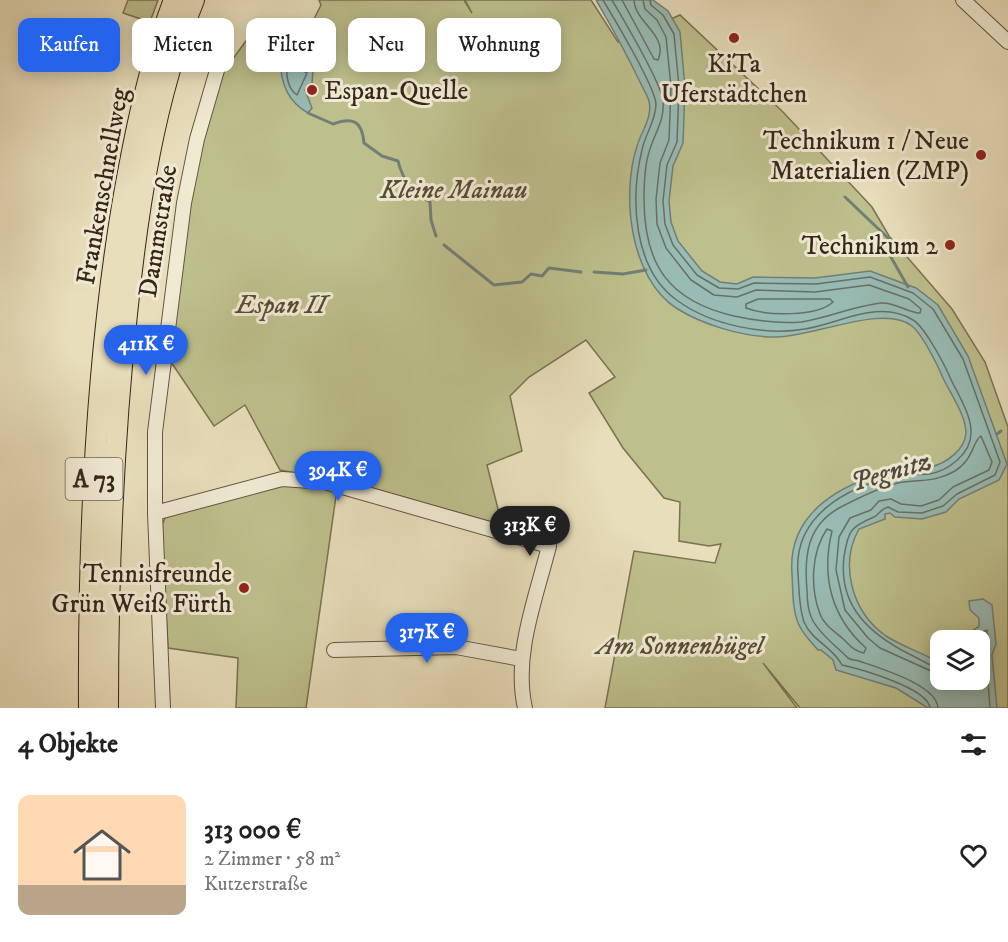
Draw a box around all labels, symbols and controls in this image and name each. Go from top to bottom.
chip: Kaufen [18,18,120,72]
chip: Mieten [132,18,234,72]
chip: Filter [246,18,336,72]
chip: Neu [348,18,425,72]
chip: Wohnung [437,18,561,72]
marker: KiTa Uferstädtchen [727,31,741,45]
place label: KiTa Uferstädtchen [661,48,808,111]
place label: Espan-Quelle [324,75,468,108]
marker: Espan-Quelle [305,83,319,97]
street label: Frankenschnellweg [70,85,137,287]
place label: Technikum 1 / Neue Materialien (ZMP) [763,125,969,188]
marker: Technikum 1 / Neue Materialien (ZMP) [974,148,988,162]
street label: Dammstraße [132,163,185,300]
park label: Kleine Mainau [379,174,528,207]
place label: Technikum 2 [802,230,938,263]
marker: Technikum 2 [943,238,957,252]
park label: Espan II [234,289,331,322]
pin: 411K € [97,325,195,376]
text: 411K € [118,332,174,357]
water label: Pegnitz [847,444,936,500]
pin: 394K € [289,451,387,502]
road number: A 73 [66,458,122,500]
text: 394K € [308,458,368,483]
pin: 313K € [481,506,579,557]
text: 313K € [504,513,556,538]
place label: Tennisfreunde Grün Weiß Fürth [51,558,232,621]
marker: Tennisfreunde Grün Weiß Fürth [237,581,251,595]
pin: 317K € [378,613,476,664]
text: 317K € [399,620,455,645]
park label: Am Sonnenhügel [594,630,767,663]
map controls [930,630,990,690]
button: layers [930,630,990,690]
text: 4 Objekte [18,728,118,761]
icon: filters [957,728,990,761]
text: 313 000 € [204,814,301,847]
icon: home [66,819,138,891]
icon: heart [957,839,990,872]
text: 2 Zimmer · 58 m² [204,847,340,872]
text: Kutzerstraße [204,872,308,897]

